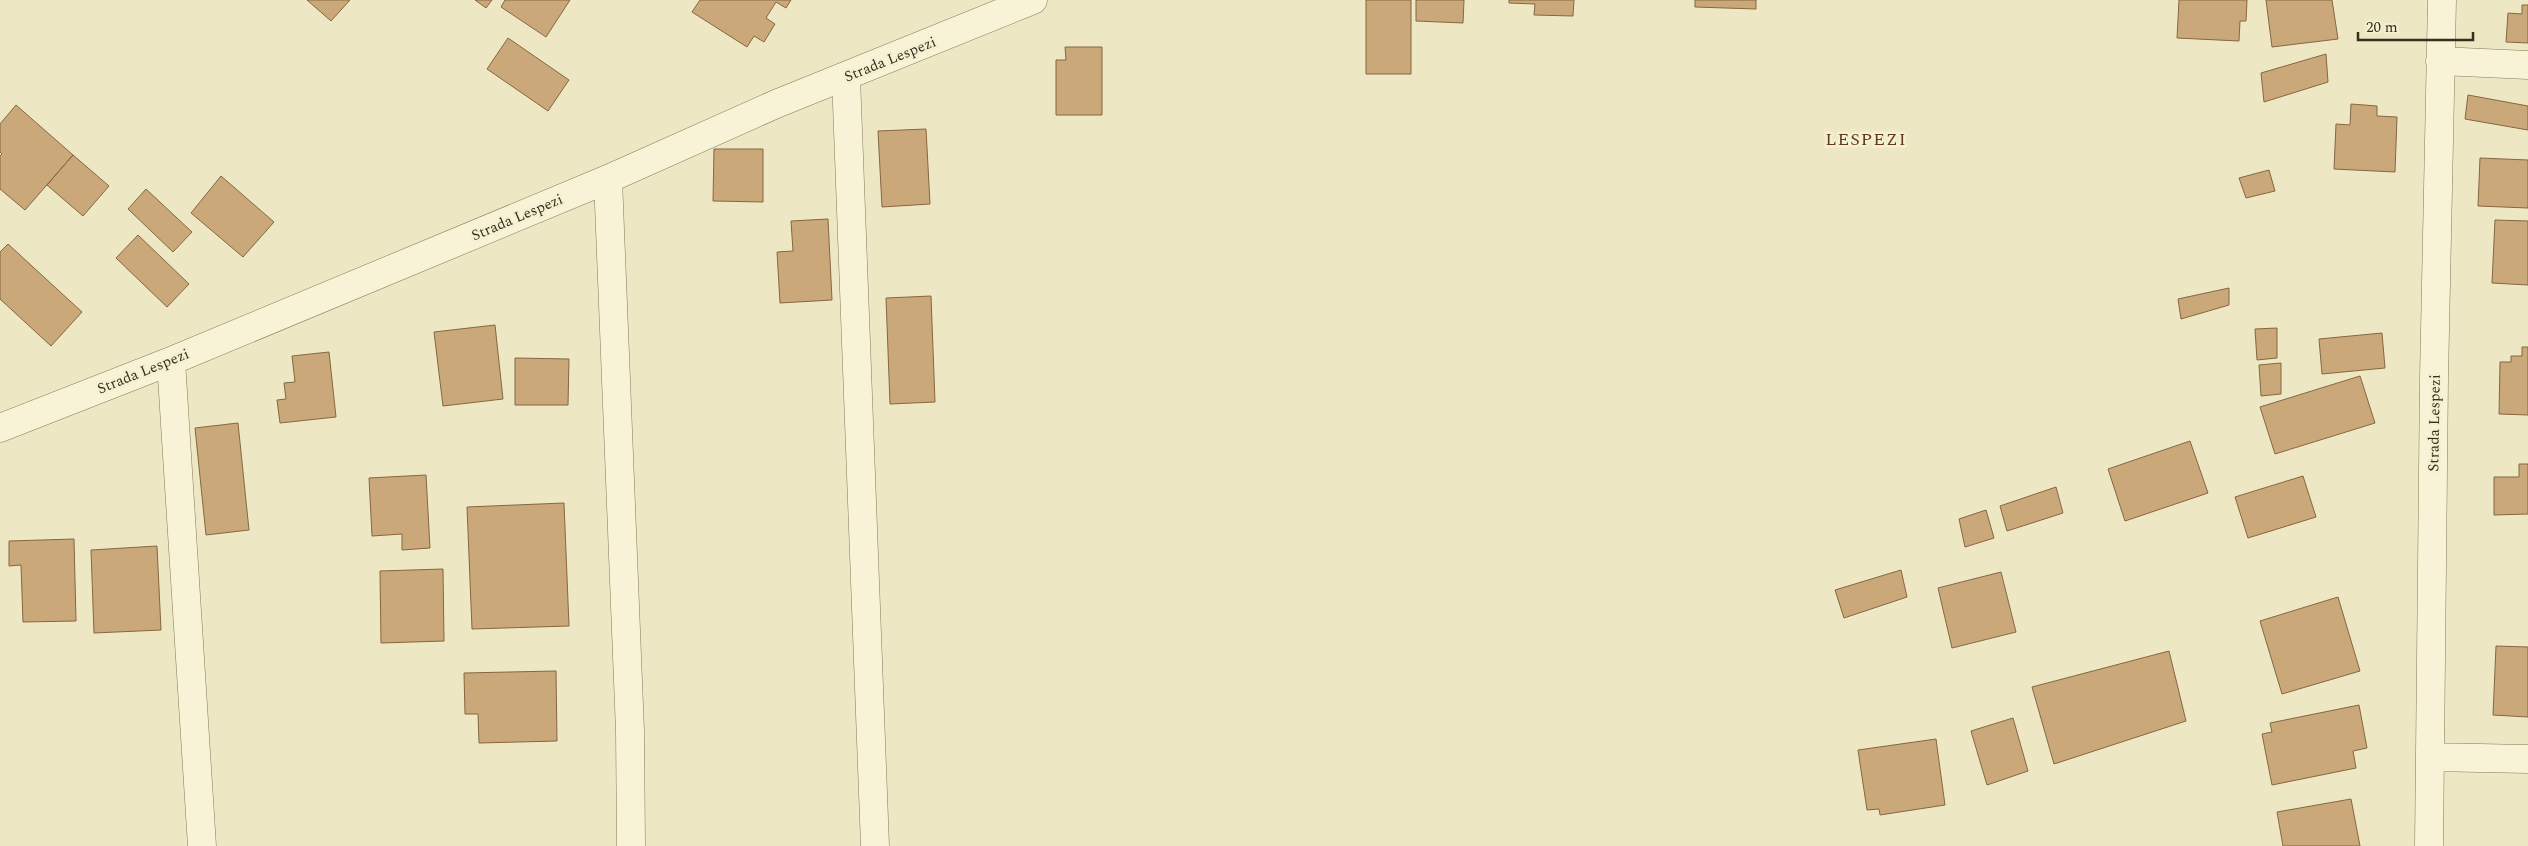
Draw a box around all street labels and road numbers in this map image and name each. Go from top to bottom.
street label: Strada Lespezi [841,31,940,88]
street label: Strada Lespezi [468,188,567,247]
street label: Strada Lespezi [94,343,193,400]
street label: Strada Lespezi [2422,374,2447,472]

